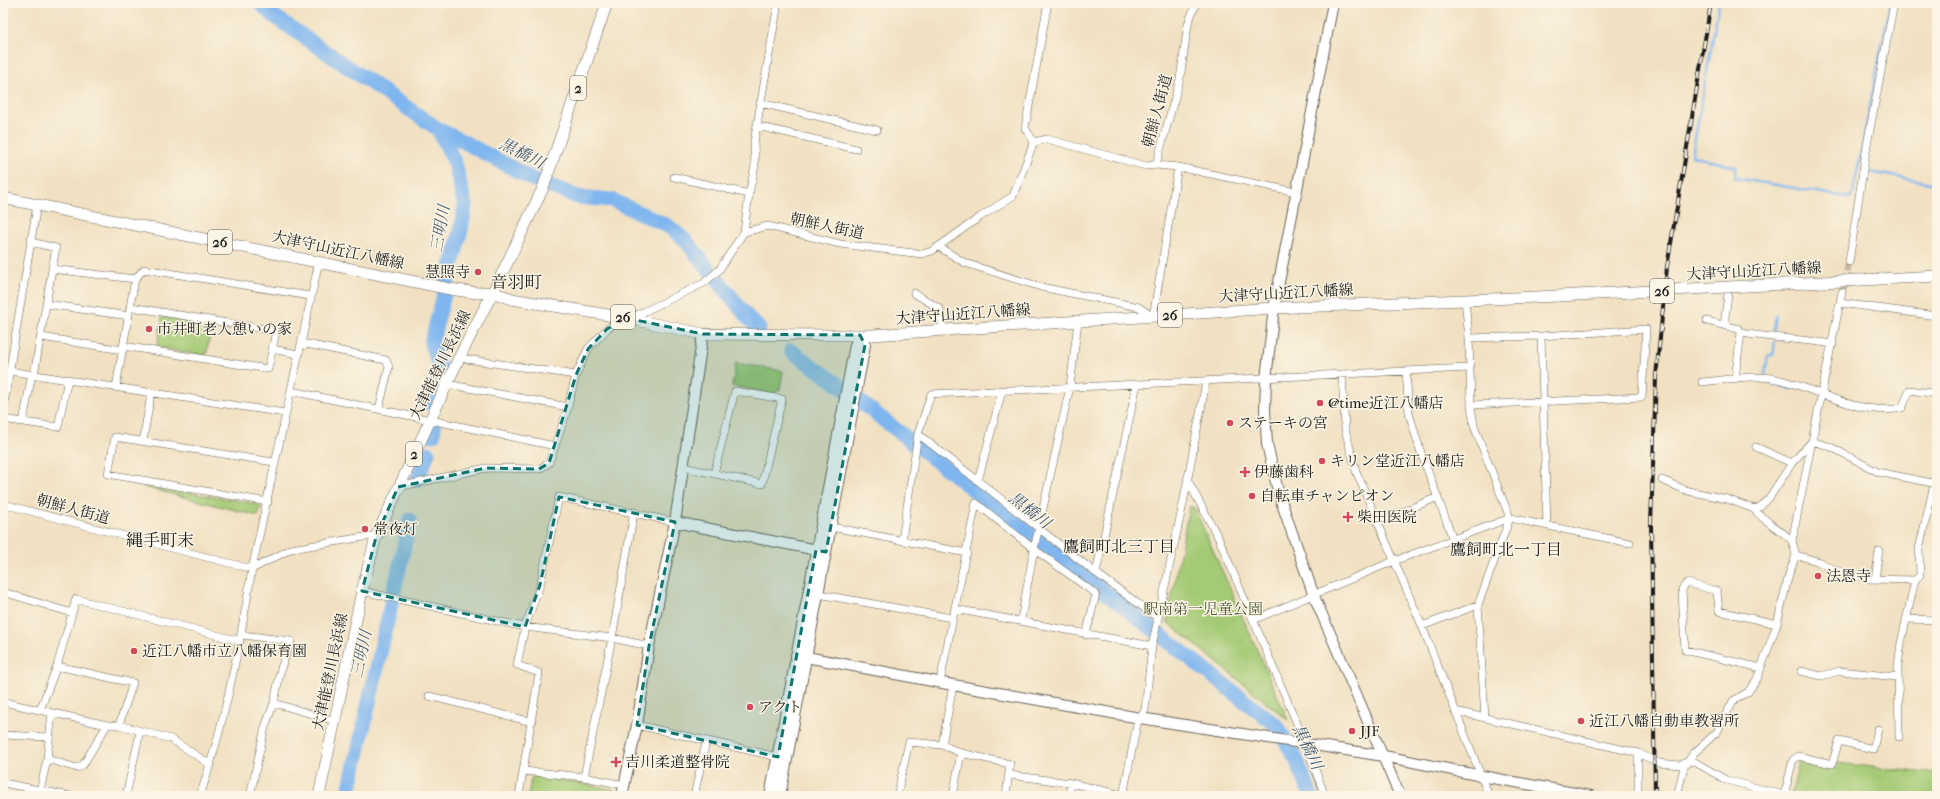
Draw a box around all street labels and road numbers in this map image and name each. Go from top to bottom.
street label: 朝鮮人街道 [1139,72,1175,150]
road number: 2 [570,76,586,100]
street label: 朝鮮人街道 [788,209,866,243]
street label: 大津守山近江八幡線 [270,227,406,273]
road number: 26 [208,230,232,254]
street label: 大津守山近江八幡線 [1686,258,1822,284]
road number: 26 [1650,279,1674,303]
street label: 大津守山近江八幡線 [1218,280,1354,306]
street label: 大津守山近江八幡線 [895,300,1031,328]
road number: 26 [1158,303,1182,327]
road number: 26 [611,305,635,329]
street label: 大津能登川長浜線 [406,307,474,423]
road number: 2 [406,442,422,466]
street label: 朝鮮人街道 [34,491,112,527]
street label: 大津能登川長浜線 [309,611,351,733]

